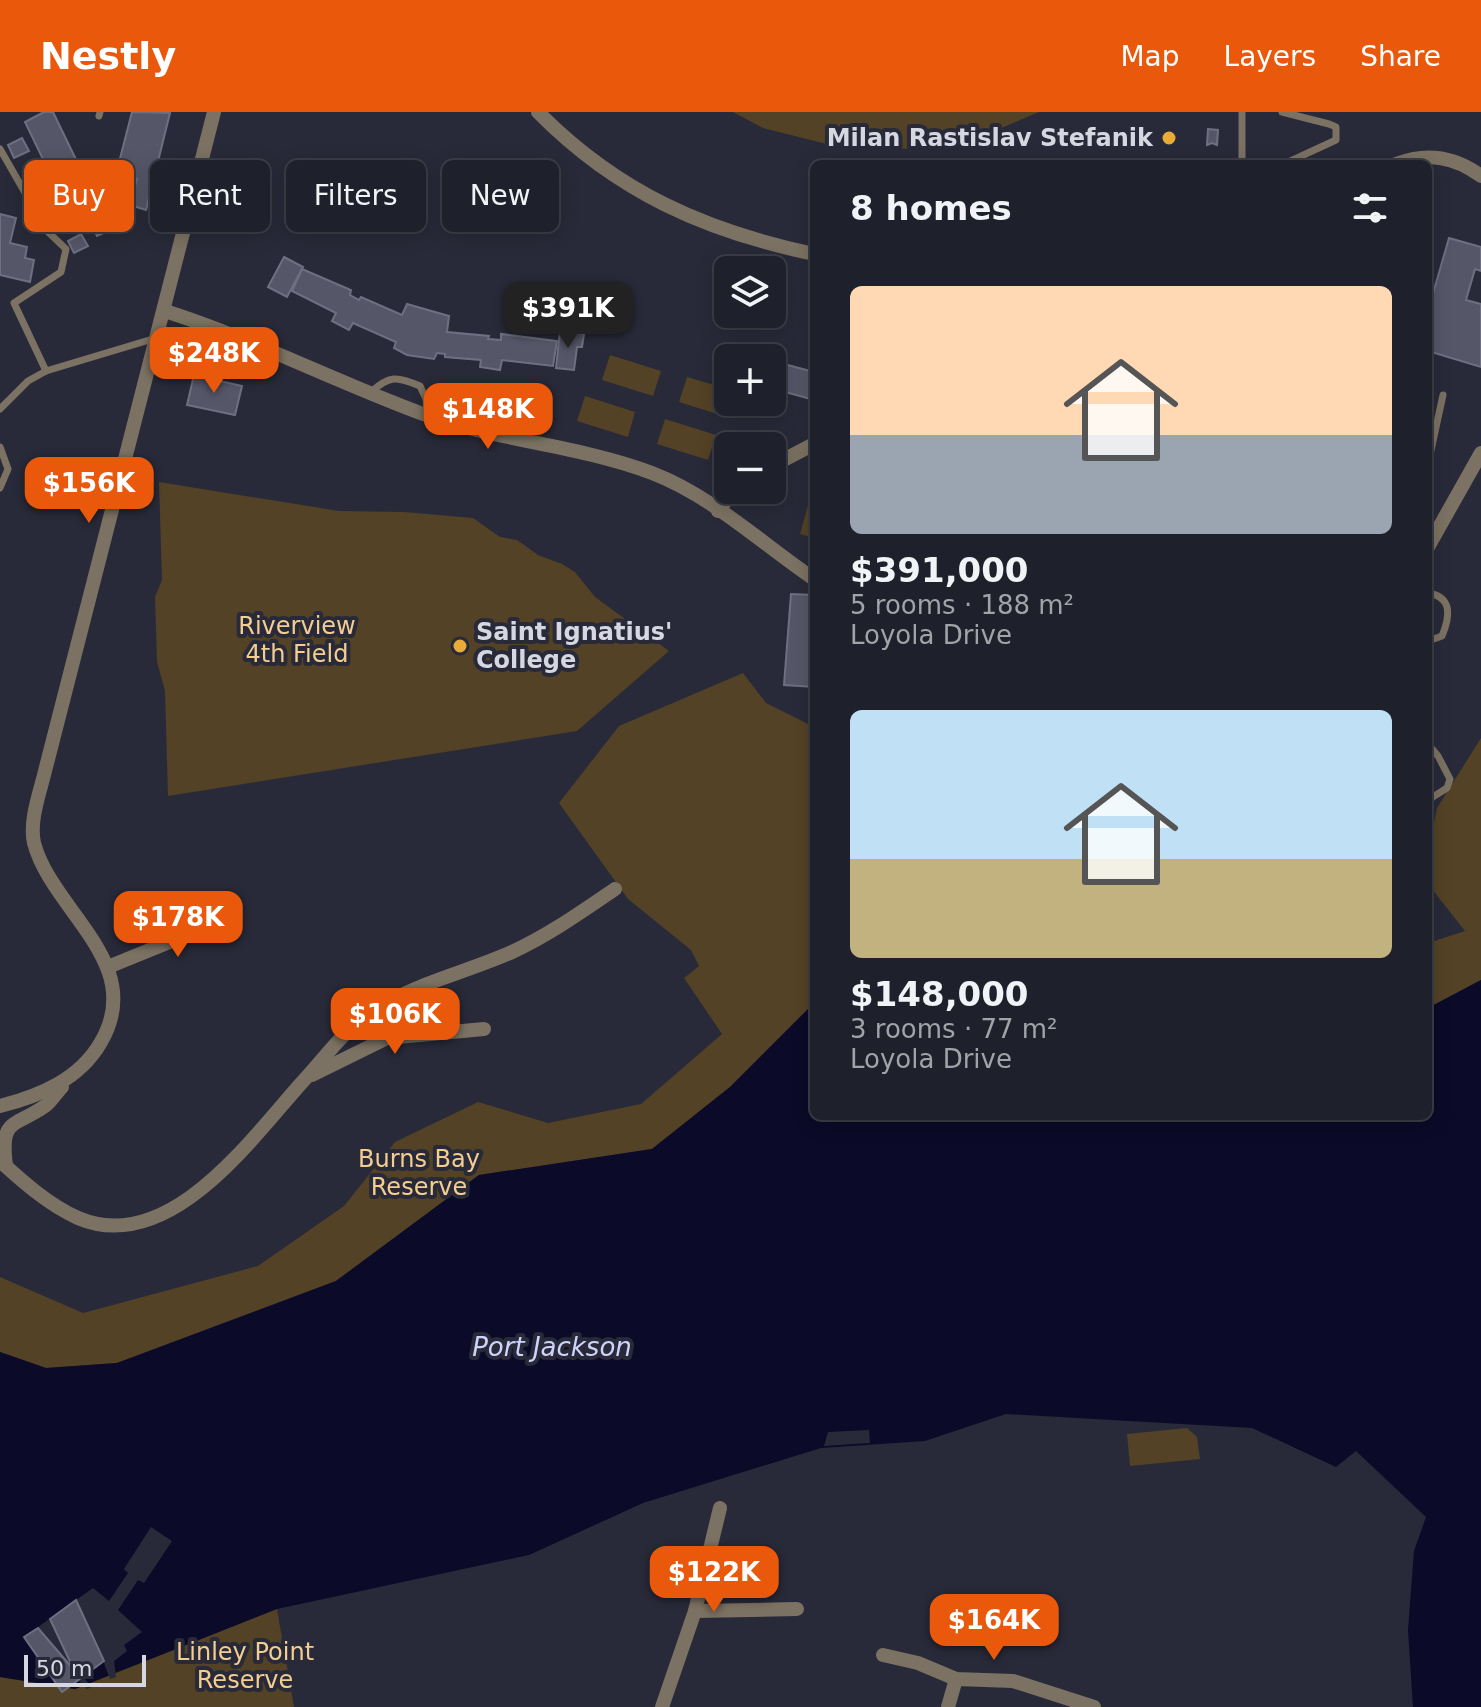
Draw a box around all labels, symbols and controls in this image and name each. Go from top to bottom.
text: Nestly [40,34,176,78]
text: Map [1120,40,1180,73]
text: Layers [1224,40,1316,73]
text: Share [1360,40,1441,73]
place label: Milan Rastislav Stefanik [827,124,1154,152]
marker: Milan Rastislav Stefanik [1160,129,1178,147]
chip: Buy [24,160,134,232]
chip: Rent [150,160,270,232]
chip: Filters [286,160,426,232]
chip: New [442,160,559,232]
icon: filters [1348,186,1392,230]
text: 8 homes [850,188,1012,228]
map controls [714,256,786,504]
button: layers [714,256,786,328]
pin: $391K [512,282,624,350]
text: $391K [522,293,614,323]
pin: $248K [158,327,270,395]
text: $248K [168,338,260,368]
icon: home [1049,338,1193,482]
button: + [714,344,786,416]
pin: $148K [432,383,544,451]
text: $148K [442,394,534,424]
button: − [714,432,786,504]
pin: $156K [33,457,145,525]
text: $156K [43,468,135,498]
text: $391,000 [850,550,1029,590]
text: 5 rooms · 188 m² [850,590,1074,620]
park label: Riverview 4th Field [238,612,356,668]
place label: Saint Ignatius' College [476,618,672,674]
text: Loyola Drive [850,620,1012,650]
marker: Saint Ignatius' College [451,637,469,655]
icon: home [1049,762,1193,906]
pin: $178K [122,891,234,959]
text: $178K [132,902,224,932]
text: $148,000 [850,974,1029,1014]
pin: $106K [339,988,451,1056]
text: $106K [349,999,441,1029]
text: 3 rooms · 77 m² [850,1014,1058,1044]
text: Loyola Drive [850,1044,1012,1074]
park label: Burns Bay Reserve [358,1145,480,1201]
water label: Port Jackson [472,1332,632,1362]
pin: $122K [658,1546,770,1614]
text: $122K [668,1557,760,1587]
pin: $164K [938,1594,1050,1662]
text: $164K [948,1605,1040,1635]
park label: Linley Point Reserve [176,1638,314,1694]
scale bar [24,1651,146,1687]
text: 50 m [36,1656,92,1681]

